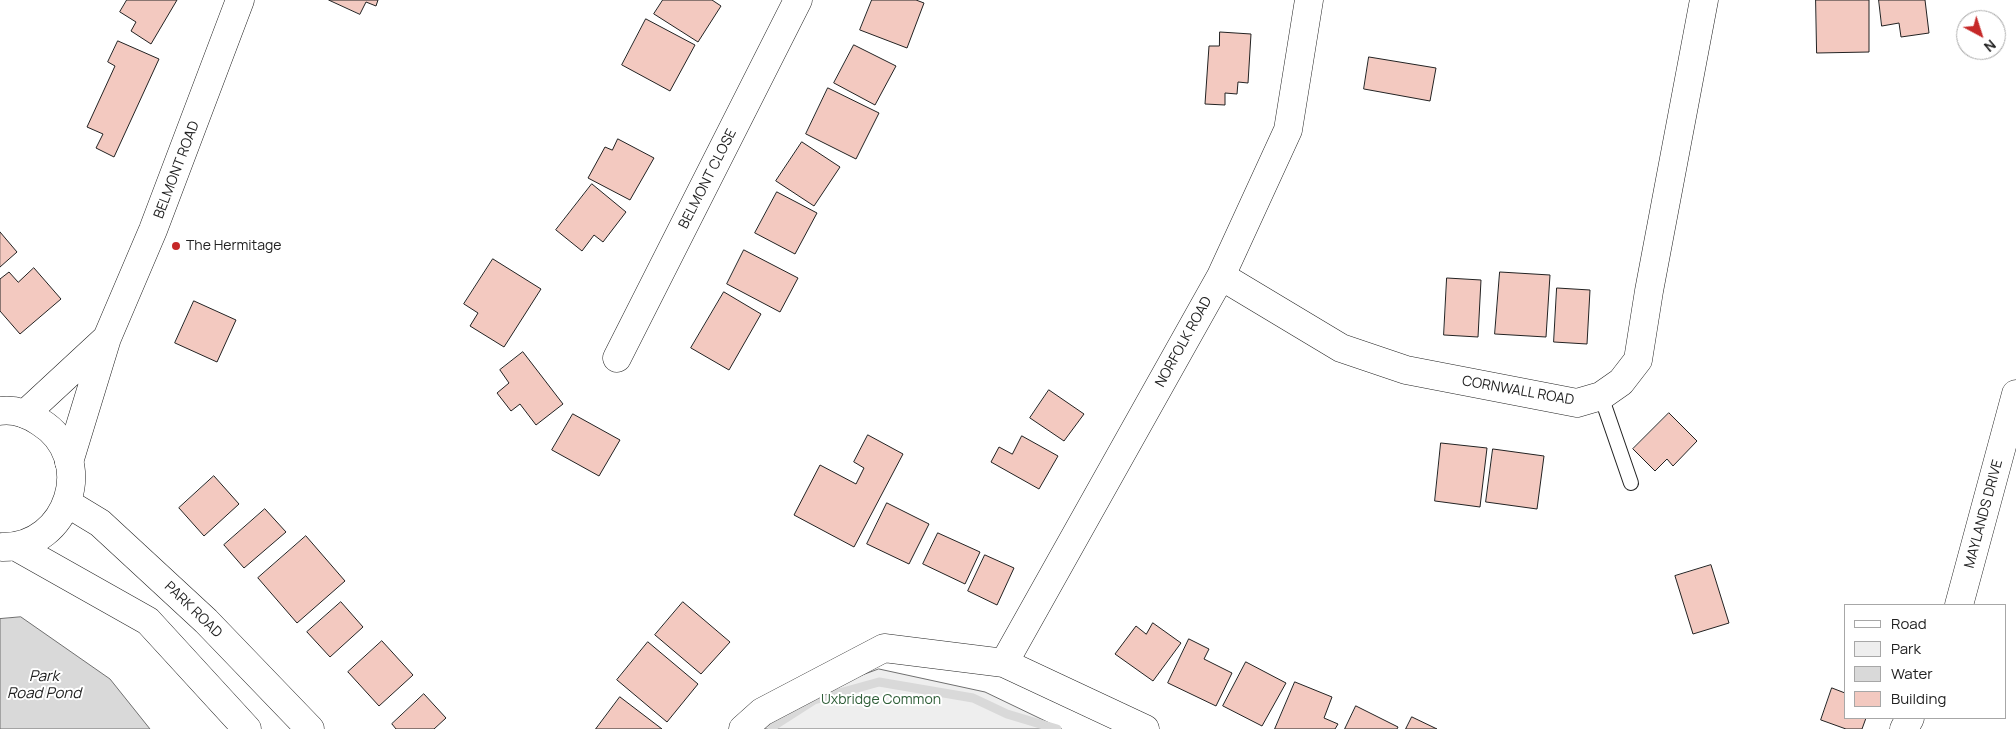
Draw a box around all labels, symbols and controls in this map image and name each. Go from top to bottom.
north arrow [1956,10,2006,60]
text: N [1980,36,2000,57]
street label: BELMONT ROAD [151,119,203,221]
street label: BELMONT CLOSE [676,126,740,232]
place label: The Hermitage [186,238,281,254]
marker: The Hermitage [170,240,182,252]
street label: NORFOLK ROAD [1152,294,1216,390]
street label: CORNWALL ROAD [1461,373,1575,409]
street label: MAYLANDS DRIVE [1961,458,2007,570]
street label: PARK ROAD [161,578,225,642]
legend [1844,604,2006,719]
text: Road [1891,613,1927,634]
text: Park [1891,638,1921,659]
text: Water [1891,663,1933,684]
water label: Park Road Pond [7,668,81,703]
text: Building [1891,688,1946,709]
park label: Uxbridge Common [821,692,941,708]

